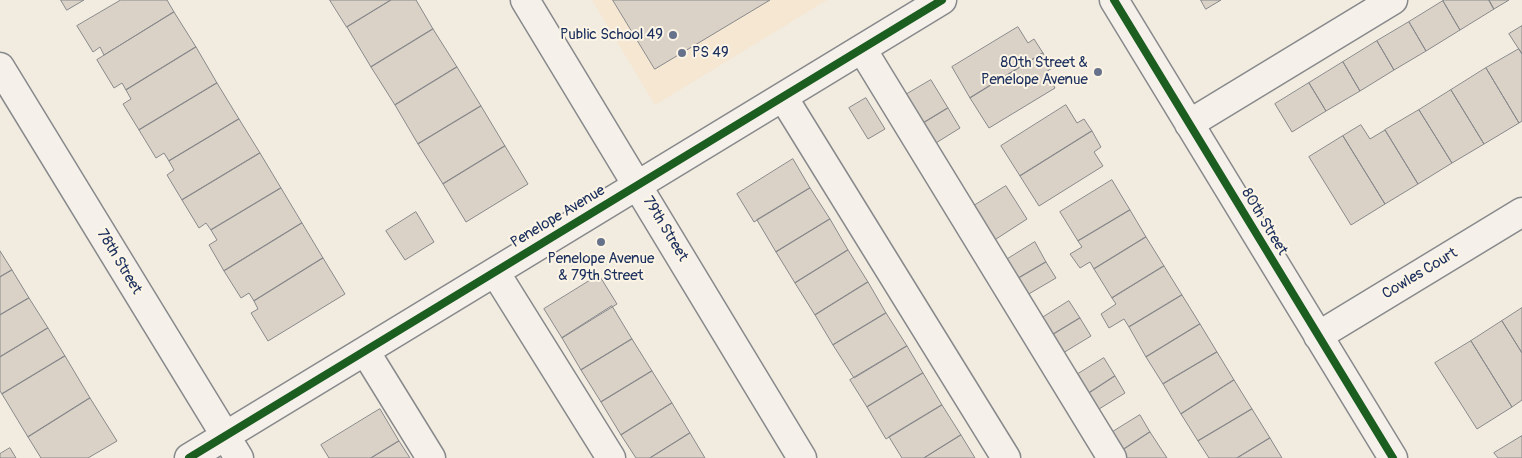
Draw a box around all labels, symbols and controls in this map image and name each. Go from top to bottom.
place label: Public School 49 [560,26,663,44]
marker: Public School 49 [667,29,679,41]
place label: PS 49 [692,44,729,62]
marker: PS 49 [676,47,688,59]
place label: 80th Street & Penelope Avenue [981,54,1088,89]
marker: 80th Street & Penelope Avenue [1092,66,1104,78]
street label: Penelope Avenue [508,182,608,252]
street label: 80th Street [1237,185,1291,259]
street label: 79th Street [639,193,691,265]
street label: 78th Street [93,226,145,298]
marker: Penelope Avenue & 79th Street [595,236,607,248]
street label: Cowles Court [1379,245,1461,303]
place label: Penelope Avenue & 79th Street [548,250,654,285]

